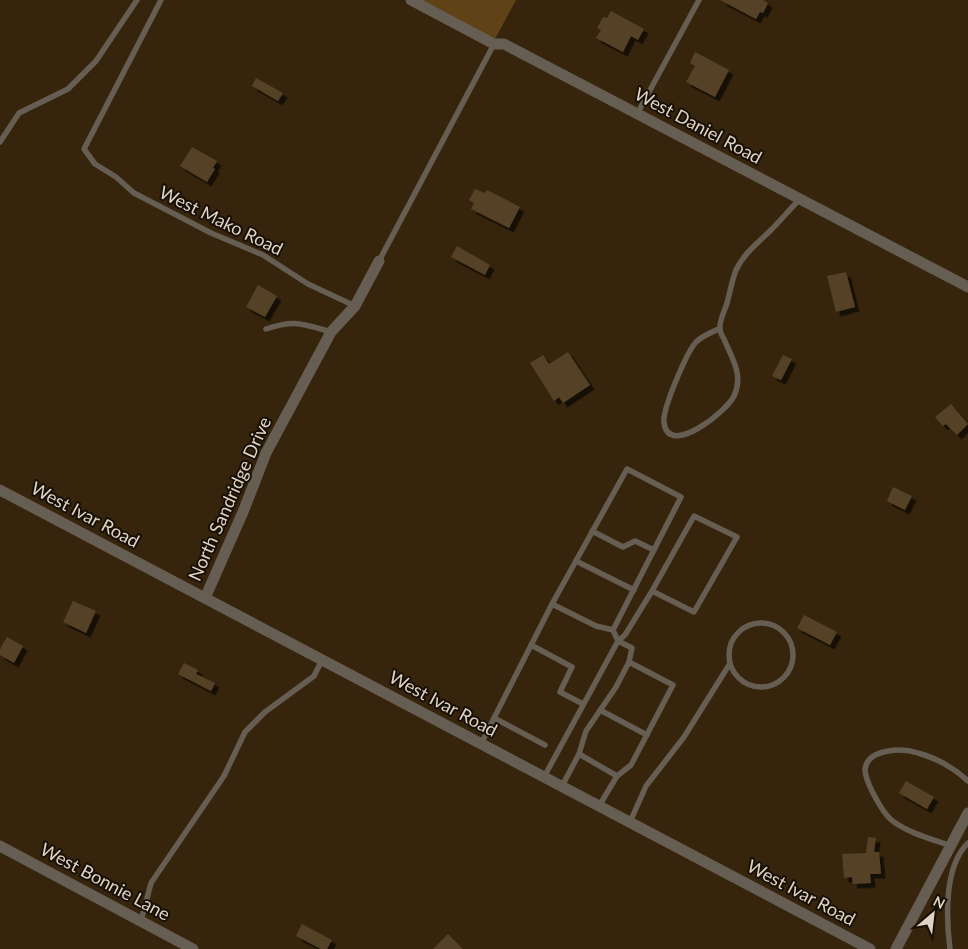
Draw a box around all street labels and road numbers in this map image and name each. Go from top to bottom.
street label: West Daniel Road [631,82,766,168]
street label: West Mako Road [156,181,287,260]
street label: North Sandridge Drive [183,413,275,584]
street label: West Ivar Road [28,476,143,552]
street label: West Ivar Road [386,665,501,741]
street label: West Bonnie Lane [37,838,174,925]
street label: West Ivar Road [744,854,859,930]

